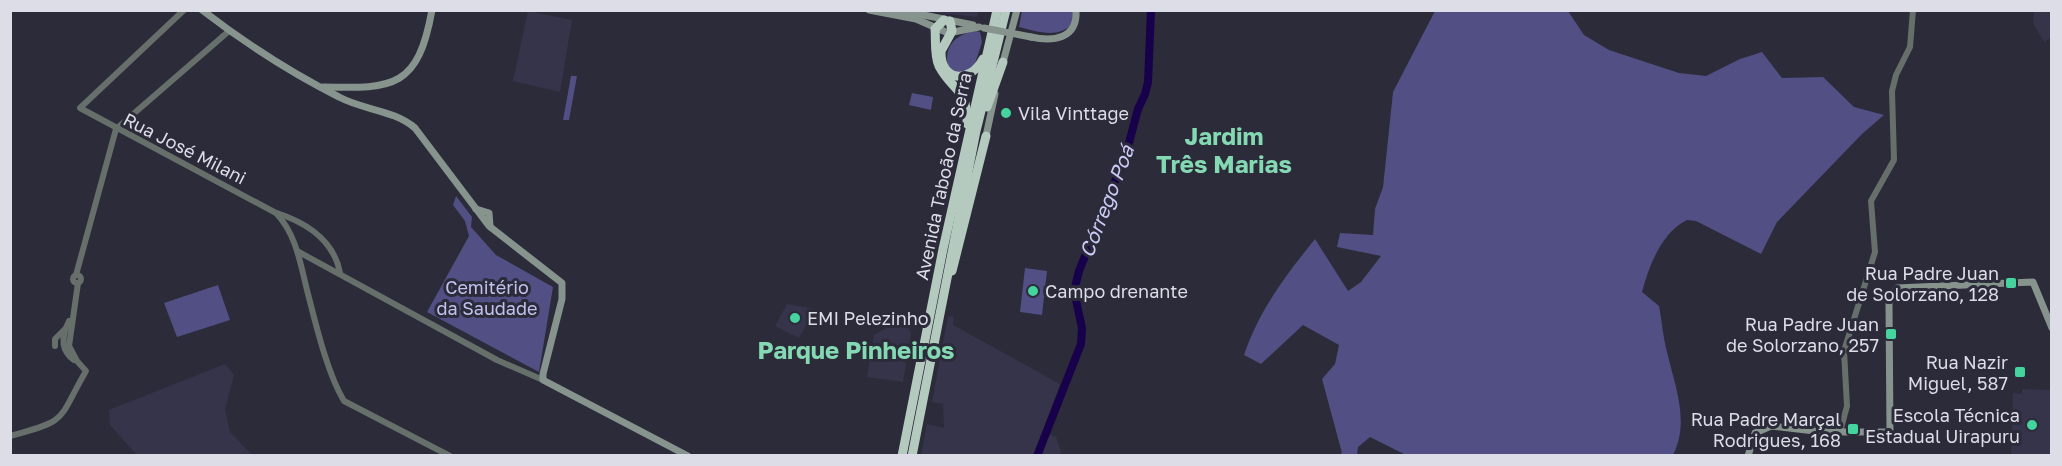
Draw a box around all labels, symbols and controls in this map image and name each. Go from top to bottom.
street label: Avenida Taboão da Serra [910,70,976,282]
place label: Vila Vinttage [1018,102,1129,124]
marker: Vila Vinttage [999,106,1013,120]
street label: Rua José Milani [120,108,250,188]
district label: Jardim Três Marias [1156,121,1292,178]
water label: Córrego Poá [1074,139,1140,261]
place label: Rua Padre Juan de Solorzano, 128 [1846,262,1999,305]
park label: Cemitério da Saudade [436,276,538,319]
marker: Rua Padre Juan de Solorzano, 128 [2004,276,2018,290]
place label: Campo drenante [1045,280,1188,302]
marker: Campo drenante [1026,284,1040,298]
place label: EMI Pelezinho [807,307,929,329]
marker: EMI Pelezinho [788,311,802,325]
place label: Rua Padre Juan de Solorzano, 257 [1726,313,1879,356]
marker: Rua Padre Juan de Solorzano, 257 [1884,327,1898,341]
district label: Parque Pinheiros [757,335,955,364]
place label: Rua Nazir Miguel, 587 [1908,351,2008,394]
marker: Rua Nazir Miguel, 587 [2013,365,2027,379]
place label: Escola Técnica Estadual Uirapuru [1865,404,2020,447]
place label: Rua Padre Marçal Rodrigues, 168 [1691,408,1841,451]
marker: Escola Técnica Estadual Uirapuru [2025,418,2039,432]
marker: Rua Padre Marçal Rodrigues, 168 [1846,422,1860,436]

